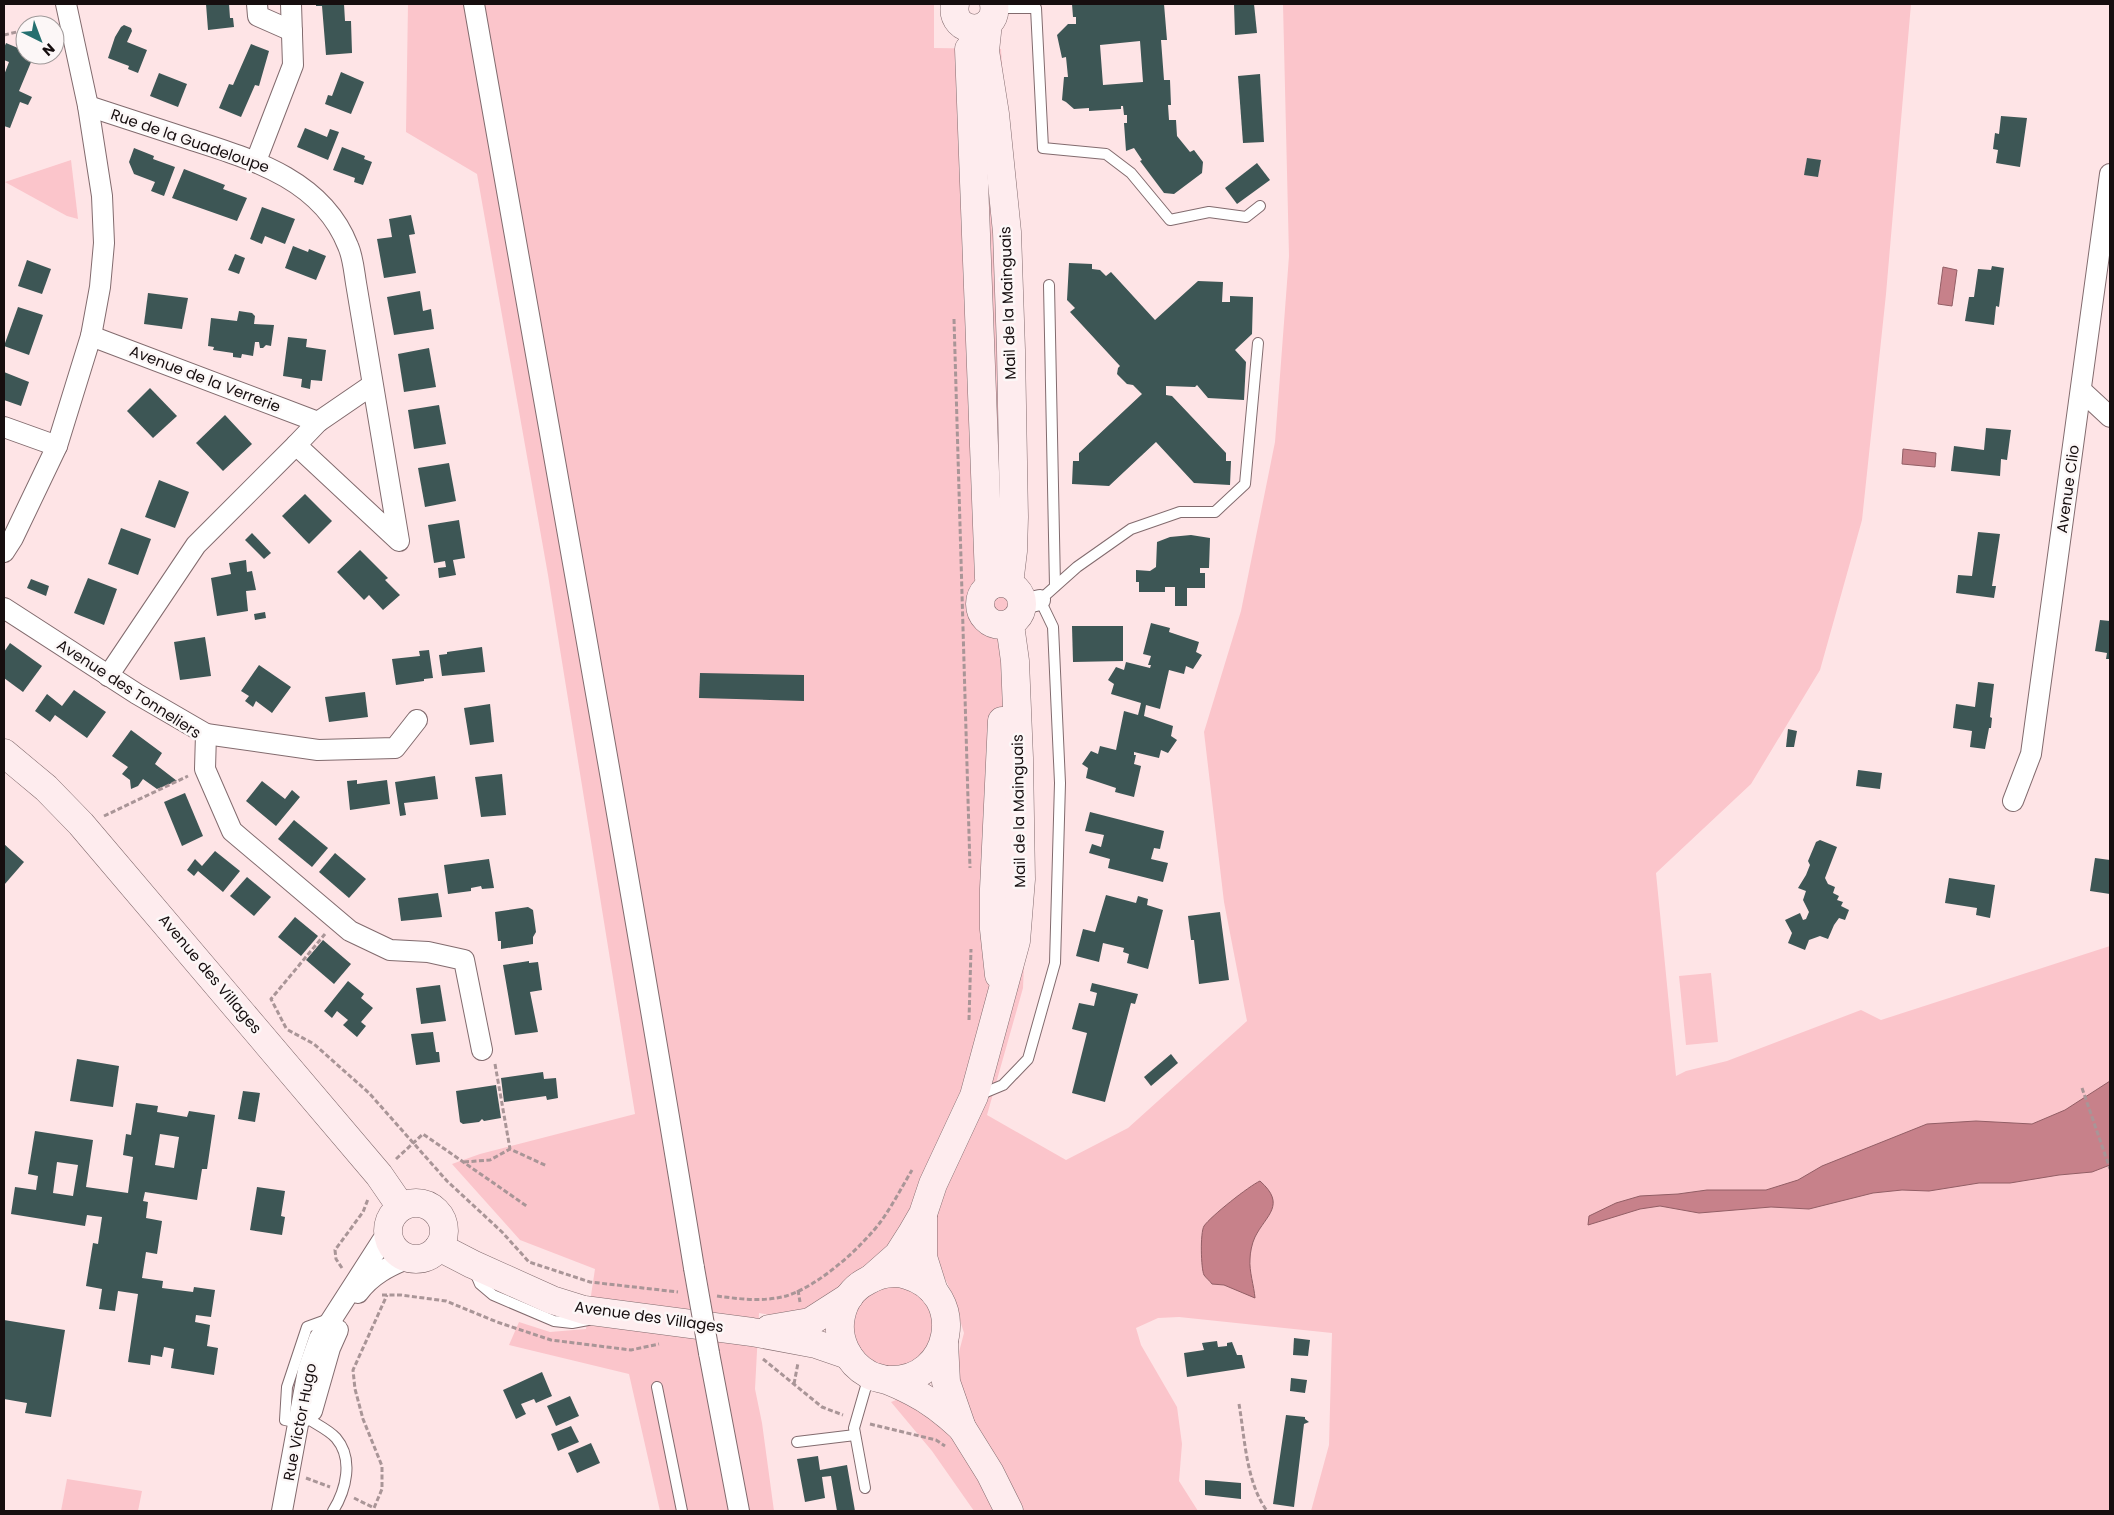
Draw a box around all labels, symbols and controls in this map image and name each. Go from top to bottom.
north arrow [15,15,65,65]
text: N [38,39,59,61]
street label: Rue de la Guadeloupe [108,103,272,178]
street label: Mail de la Mainguais [994,226,1021,380]
street label: Avenue de la Verrerie [127,340,284,417]
street label: Avenue Clio [2051,443,2084,534]
street label: Avenue des Tonneliers [53,634,206,743]
street label: Mail de la Mainguais [1007,734,1030,888]
street label: Avenue des Villages [154,909,267,1038]
street label: Avenue des Villages [573,1296,725,1337]
street label: Rue Victor Hugo [278,1361,321,1482]

